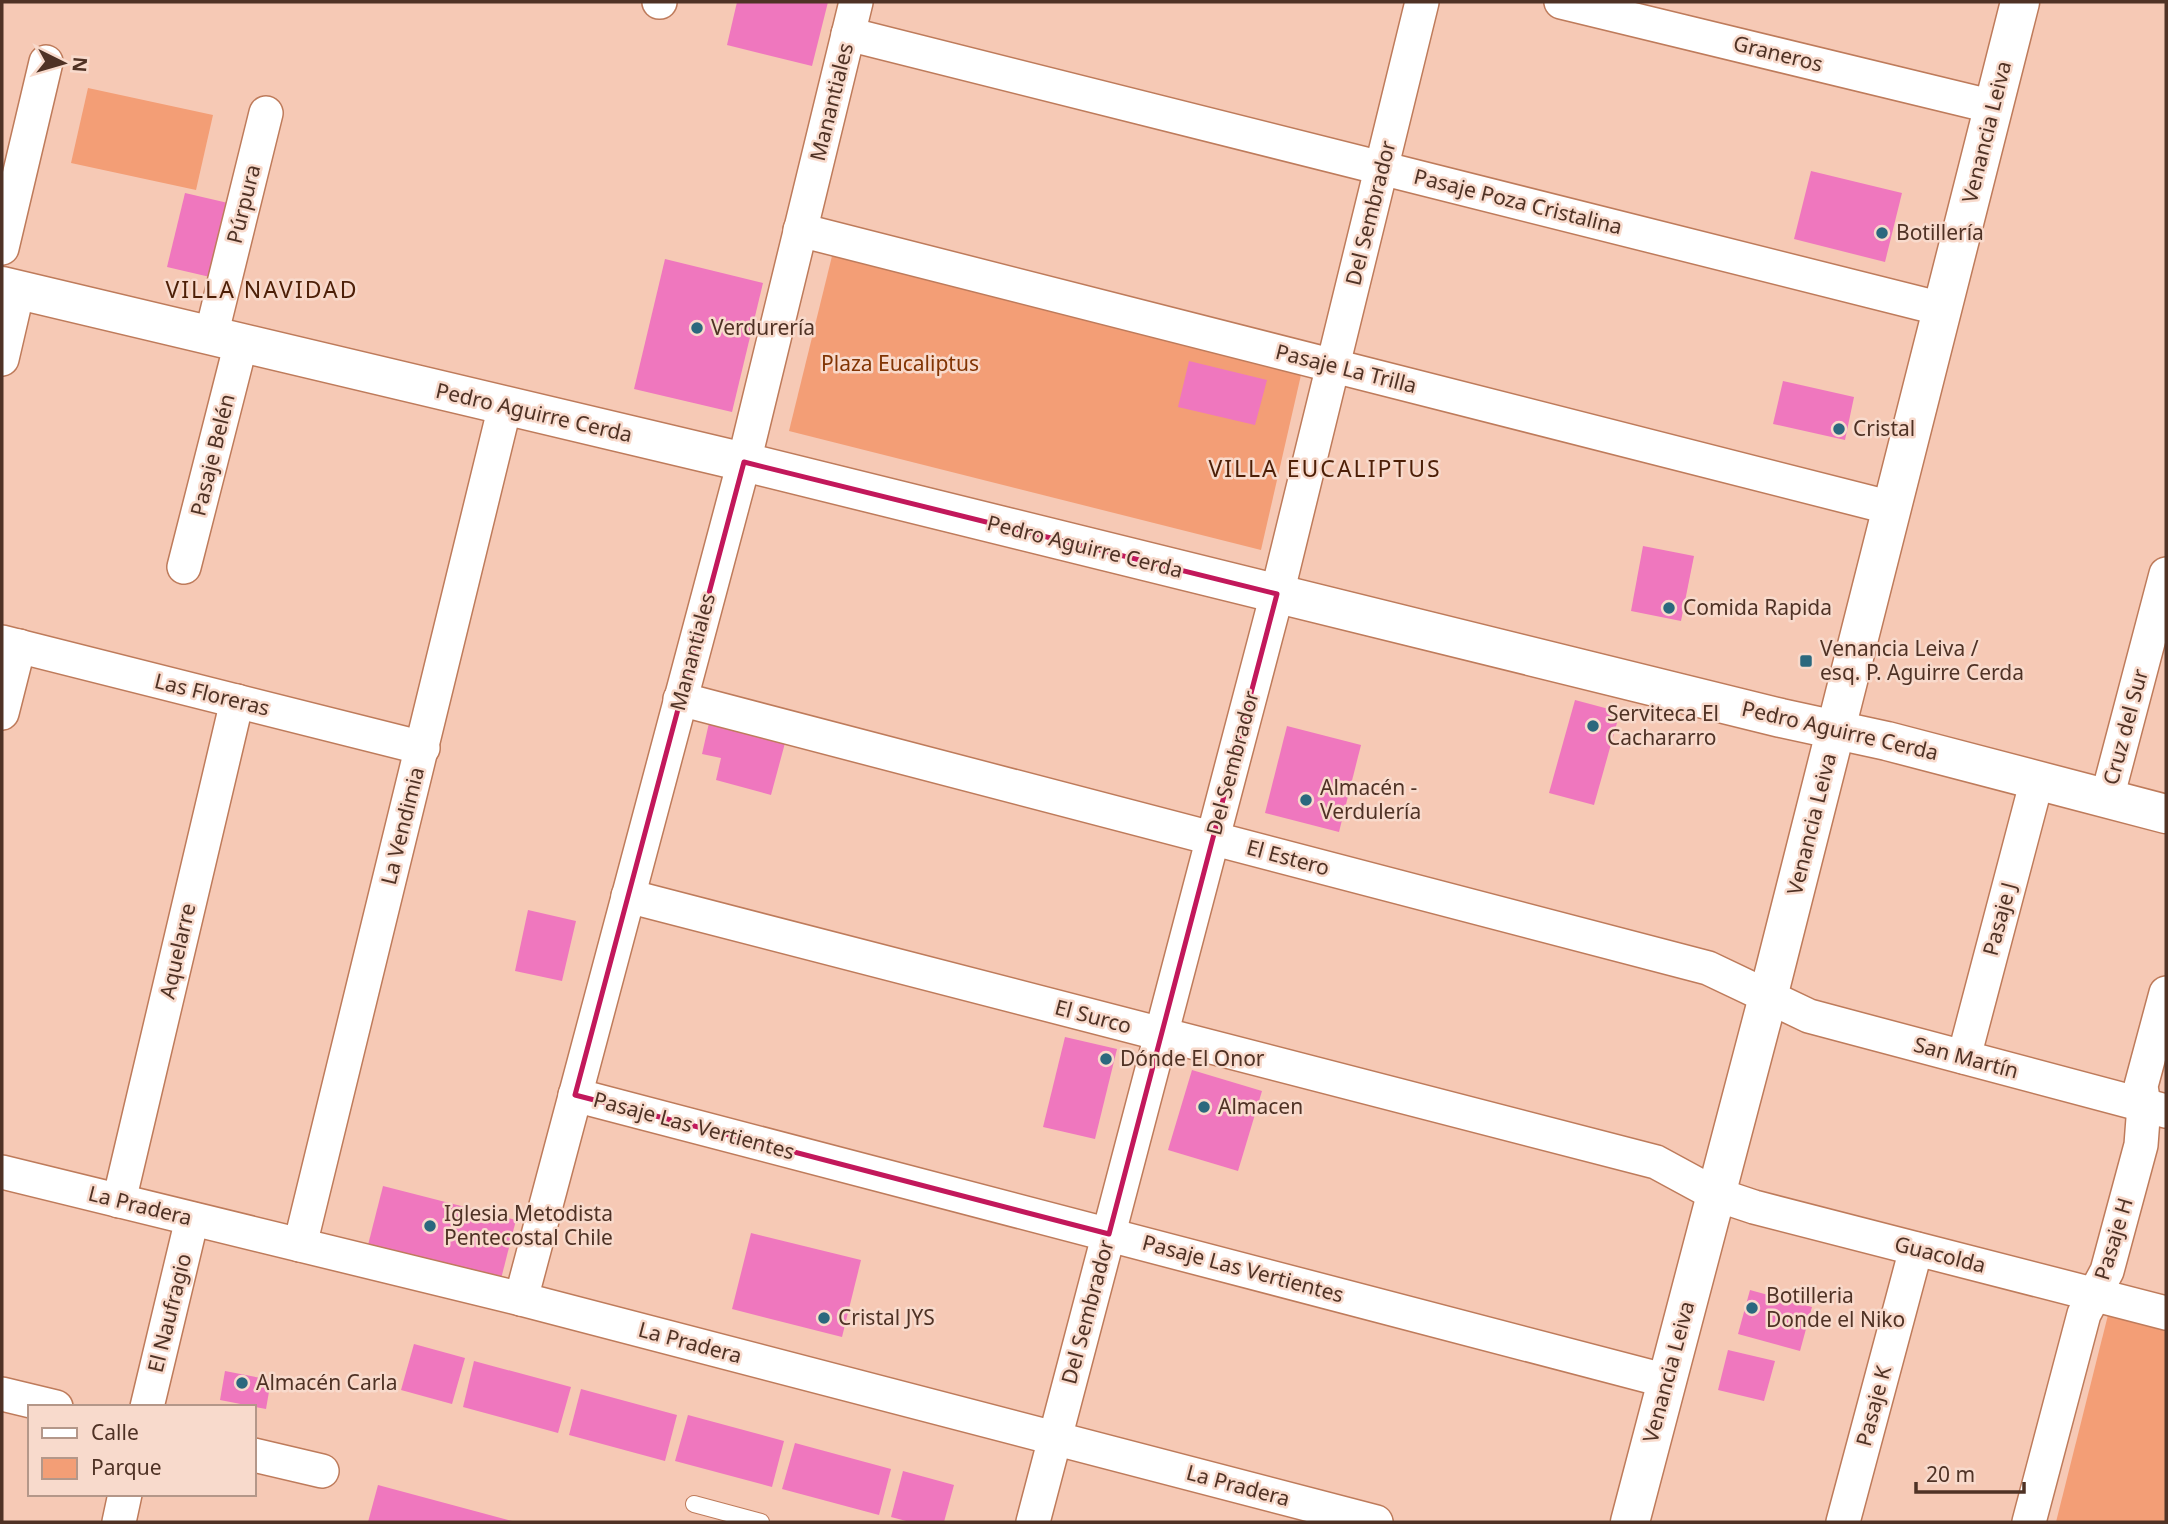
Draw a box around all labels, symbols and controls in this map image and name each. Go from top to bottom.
north arrow [28,28,98,98]
street label: Graneros [1731,28,1826,78]
street label: Manantiales [803,40,859,164]
text: N [66,56,94,73]
street label: Venancia Leiva [1955,58,2017,206]
street label: Del Sembrador [1339,137,1402,288]
street label: Púrpura [220,161,266,246]
street label: Pasaje Poza Cristalina [1411,162,1625,240]
place label: Botillería [1896,218,1984,246]
marker: Botillería [1874,225,1890,241]
district label: VILLA NAVIDAD [165,273,359,305]
place label: Verdurería [711,313,815,341]
marker: Verdurería [689,320,705,336]
street label: Pasaje La Trilla [1273,337,1420,399]
park label: Plaza Eucaliptus [821,349,979,377]
street label: Pedro Aguirre Cerda [433,376,635,448]
street label: Pasaje Belén [183,391,241,519]
place label: Cristal [1853,414,1915,442]
marker: Cristal [1831,421,1847,437]
district label: VILLA EUCALIPTUS [1208,452,1442,484]
street label: Pedro Aguirre Cerda [984,508,1186,584]
street label: Manantiales [663,590,721,714]
place label: Comida Rapida [1683,593,1832,621]
marker: Comida Rapida [1661,600,1677,616]
place label: Venancia Leiva / esq. P. Aguirre Cerda [1820,634,2024,686]
marker: Venancia Leiva / esq. P. Aguirre Cerda [1798,653,1814,669]
street label: Cruz del Sur [2096,665,2154,788]
street label: Las Floreras [152,666,273,722]
street label: Del Sembrador [1199,687,1265,838]
street label: Pedro Aguirre Cerda [1739,694,1941,766]
place label: Serviteca El Cachararro [1607,699,1719,751]
marker: Serviteca El Cachararro [1585,718,1601,734]
street label: Venancia Leiva [1780,750,1842,898]
street label: La Vendimia [374,764,430,888]
place label: Almacén - Verdulería [1320,773,1421,825]
marker: Almacén - Verdulería [1298,792,1314,808]
street label: El Estero [1244,833,1333,882]
street label: Pasaje J [1976,879,2022,958]
street label: Aquelarre [152,900,202,1001]
street label: El Surco [1052,992,1135,1040]
street label: San Martín [1911,1030,2022,1084]
place label: Dónde El Onor [1120,1044,1265,1072]
marker: Dónde El Onor [1098,1051,1114,1067]
street label: Pasaje Las Vertientes [590,1085,798,1165]
place label: Almacen [1218,1092,1303,1120]
marker: Almacen [1196,1099,1212,1115]
street label: La Pradera [86,1179,195,1231]
street label: Pasaje H [2087,1194,2139,1283]
place label: Iglesia Metodista Pentecostal Chile [444,1199,613,1251]
marker: Iglesia Metodista Pentecostal Chile [422,1218,438,1234]
street label: Pasaje Las Vertientes [1139,1228,1347,1308]
street label: Guacolda [1892,1229,1989,1279]
street label: Del Sembrador [1054,1236,1120,1387]
street label: El Naufragio [141,1250,197,1375]
place label: Botilleria Donde el Niko [1766,1281,1905,1333]
street label: Venancia Leiva [1636,1298,1700,1445]
marker: Botilleria Donde el Niko [1744,1300,1760,1316]
place label: Cristal JYS [838,1303,935,1331]
marker: Cristal JYS [816,1310,832,1326]
street label: La Pradera [636,1315,745,1369]
street label: Pasaje K [1849,1362,1897,1449]
place label: Almacén Carla [256,1368,398,1396]
marker: Almacén Carla [234,1375,250,1391]
legend [28,1405,256,1496]
text: Calle [91,1418,139,1446]
scale bar [1916,1450,2024,1494]
text: Parque [91,1453,161,1481]
street label: La Pradera [1184,1458,1293,1512]
text: 20 m [1926,1460,1975,1488]

